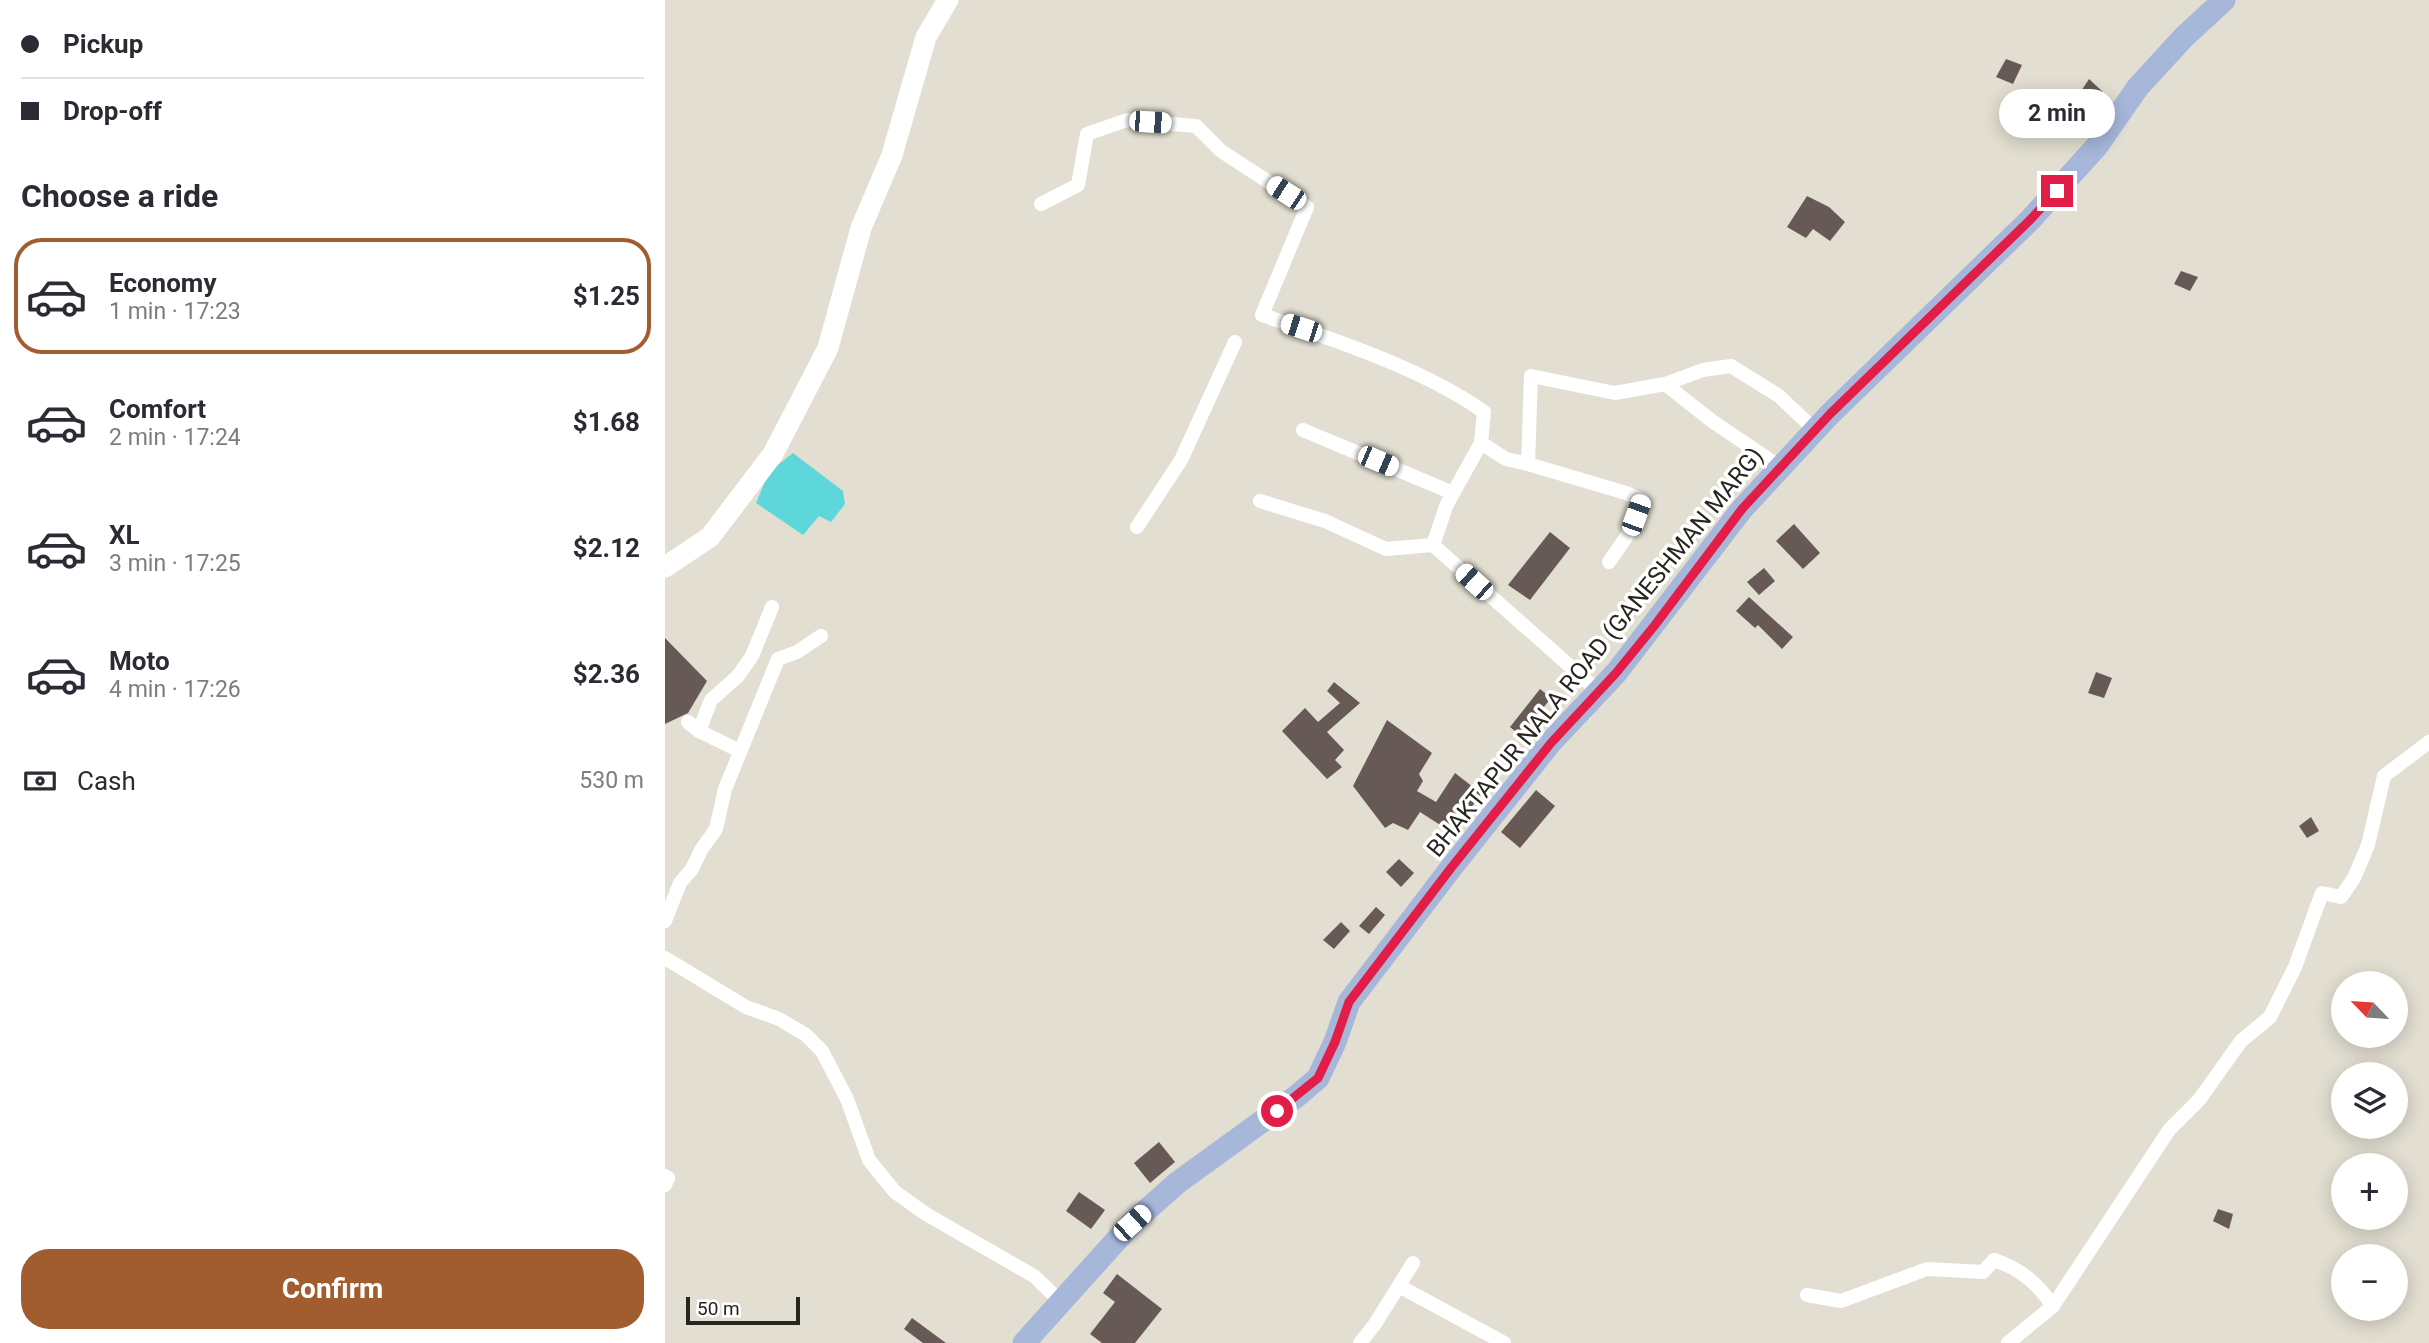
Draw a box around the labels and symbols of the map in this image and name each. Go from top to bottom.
callout: 2 min [1999,90,2115,138]
car [1129,110,1172,134]
car [1263,173,1310,213]
route end [2041,175,2073,207]
car [1278,312,1325,344]
street label: BHAKTAPUR NALA ROAD (GANESHMAN MARG) [1421,442,1769,862]
car [1355,443,1402,479]
car [1619,492,1654,538]
car [1452,560,1497,604]
north arrow [2331,971,2408,1048]
route start [1261,1095,1293,1127]
car [1110,1201,1155,1245]
scale bar [686,1294,800,1326]

